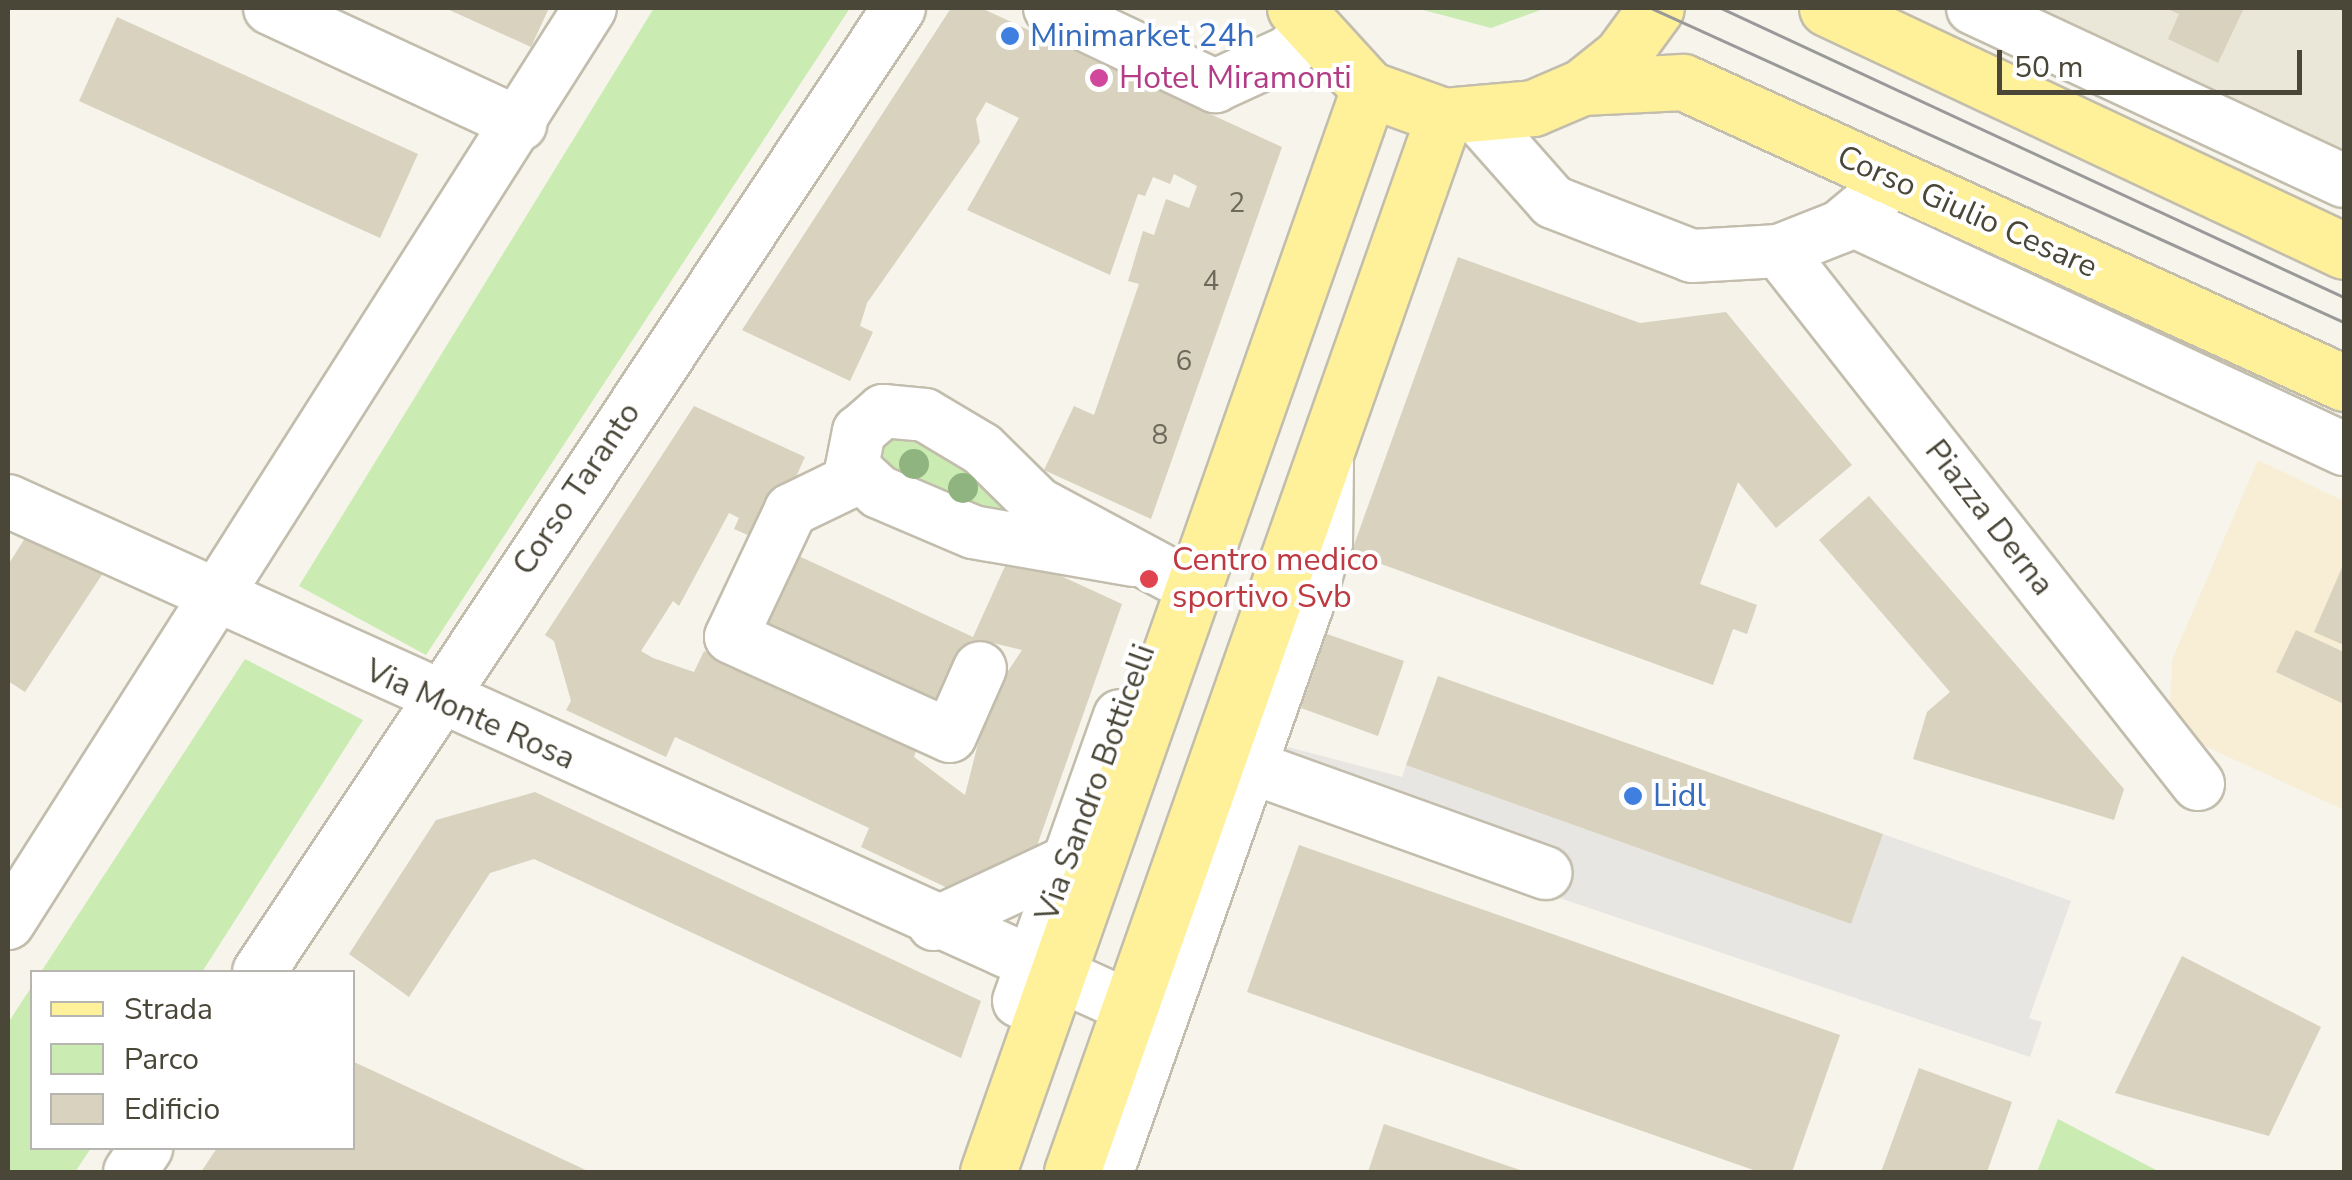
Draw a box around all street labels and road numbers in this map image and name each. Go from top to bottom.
street label: Corso Giulio Cesare [1831,137,2103,287]
street label: Corso Taranto [505,395,649,583]
street label: Piazza Derna [1916,433,2062,603]
street label: Via Sandro Botticelli [1028,639,1164,927]
street label: Via Monte Rosa [359,652,581,778]

